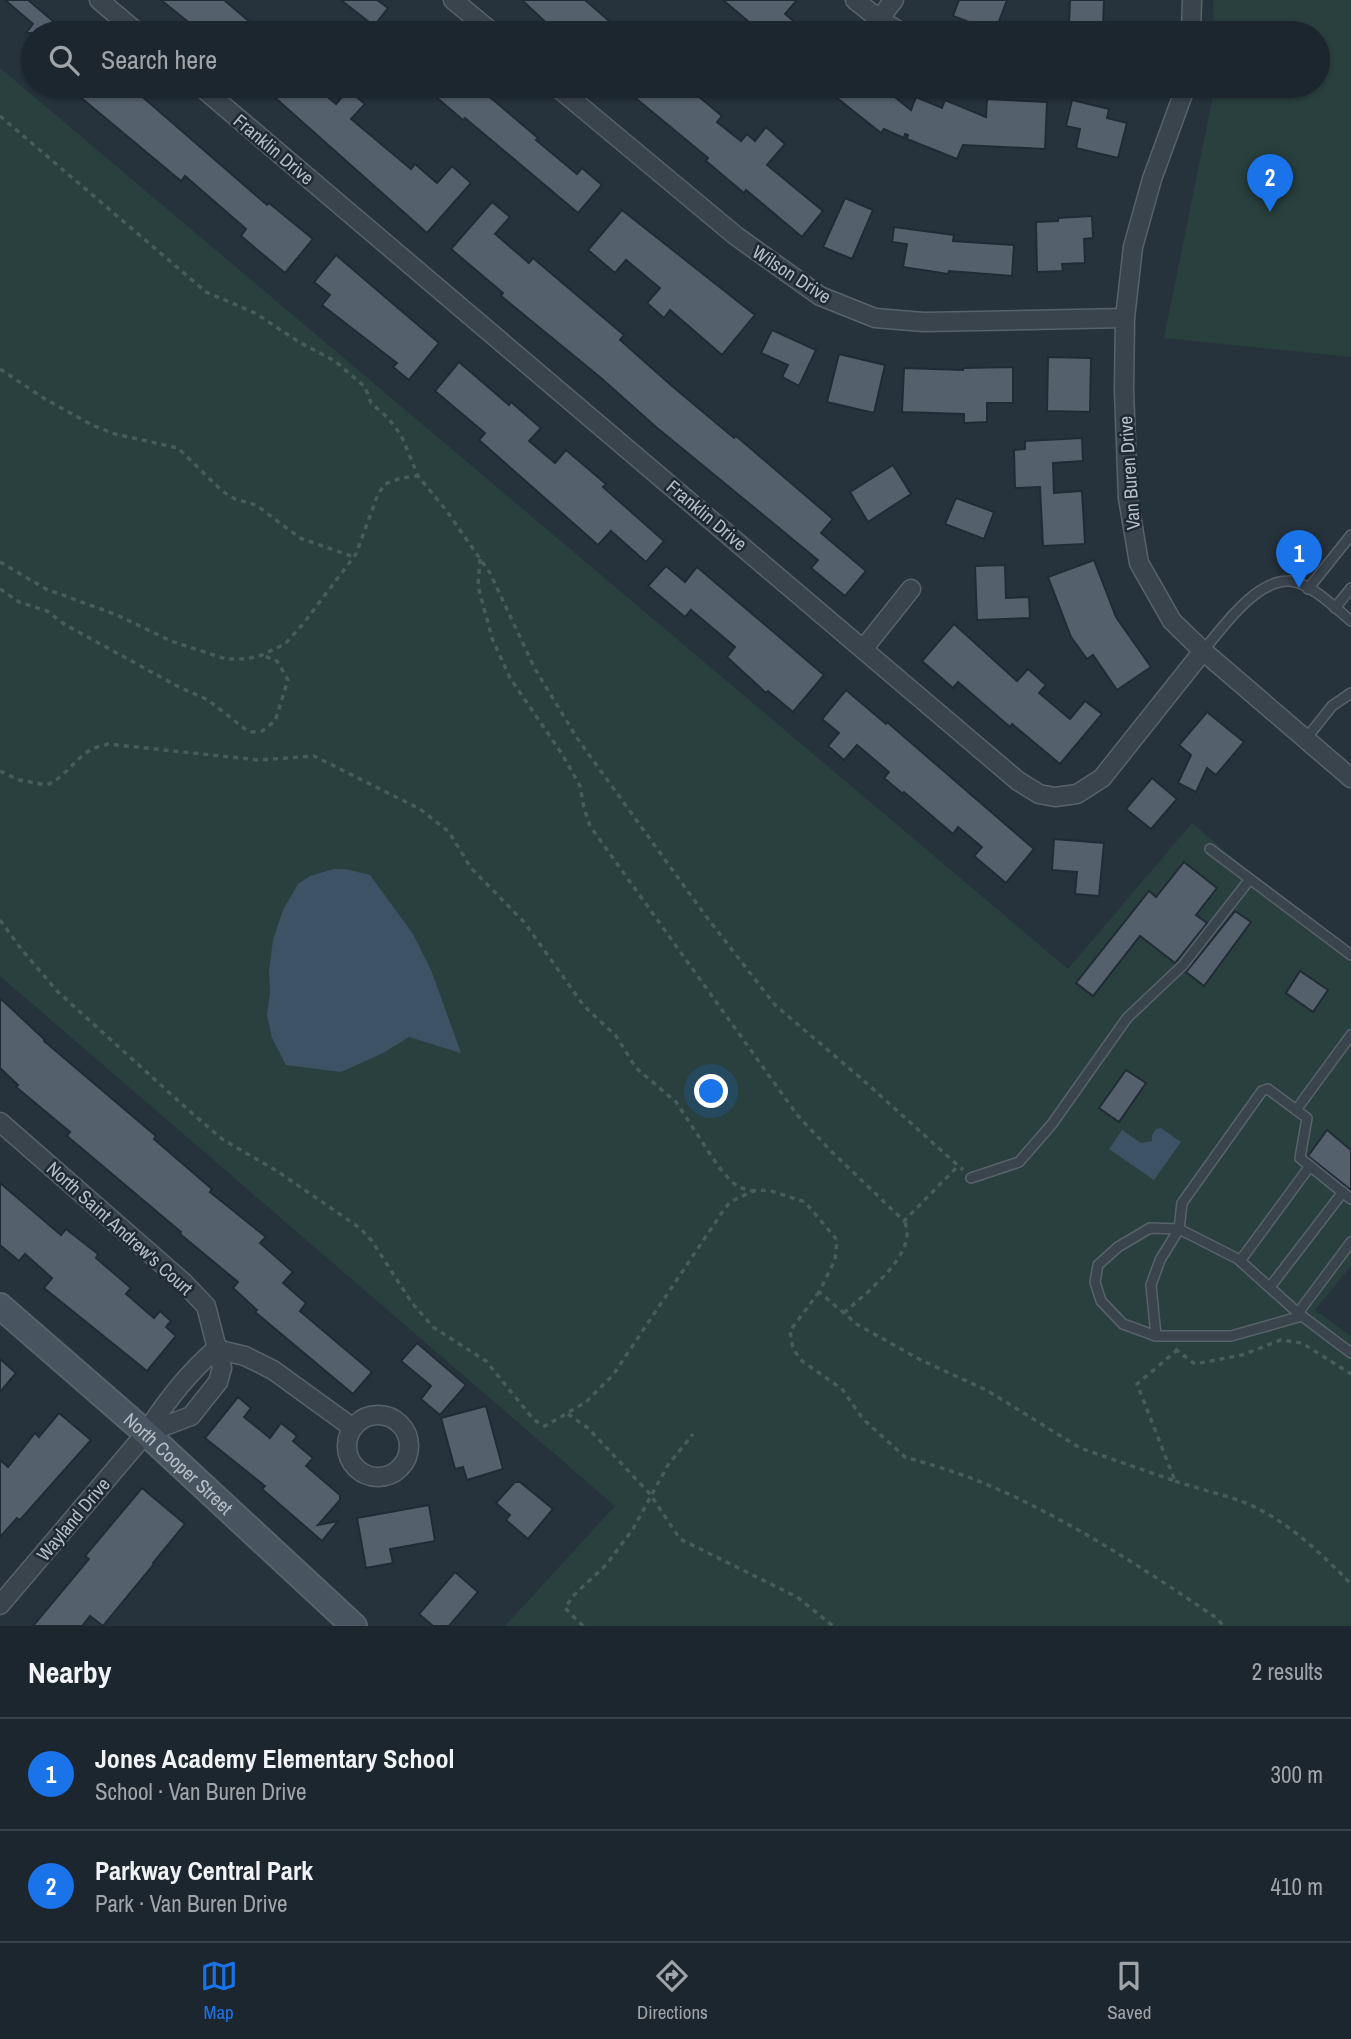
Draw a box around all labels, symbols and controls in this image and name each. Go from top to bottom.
search box [21,21,1330,98]
icon: search [45,41,83,79]
text: Search here [101,42,217,77]
street label: Franklin Drive [228,108,320,190]
pin: 2 [1247,154,1293,212]
street label: Wilson Drive [748,239,836,309]
street label: Van Buren Drive [1112,415,1146,531]
street label: Franklin Drive [661,474,753,556]
pin: 1 [1276,530,1322,588]
your location [694,1074,728,1108]
street label: North Saint Andrew's Court [41,1155,199,1301]
street label: North Cooper Street [118,1407,239,1521]
street label: Wayland Drive [30,1472,116,1566]
text: Nearby [28,1652,111,1692]
text: 2 results [1252,1656,1323,1687]
text: Jones Academy Elementary School [95,1741,454,1776]
text: 1 [46,1759,56,1790]
text: 300 m [1271,1759,1323,1790]
text: School · Van Buren Drive [95,1776,306,1807]
text: Parkway Central Park [95,1853,313,1888]
text: 2 [46,1871,56,1902]
text: 410 m [1271,1871,1323,1902]
text: Park · Van Buren Drive [95,1888,288,1919]
tab: Map [200,1957,238,2025]
tab: Directions [637,1957,708,2025]
tab: Saved [1107,1957,1151,2025]

